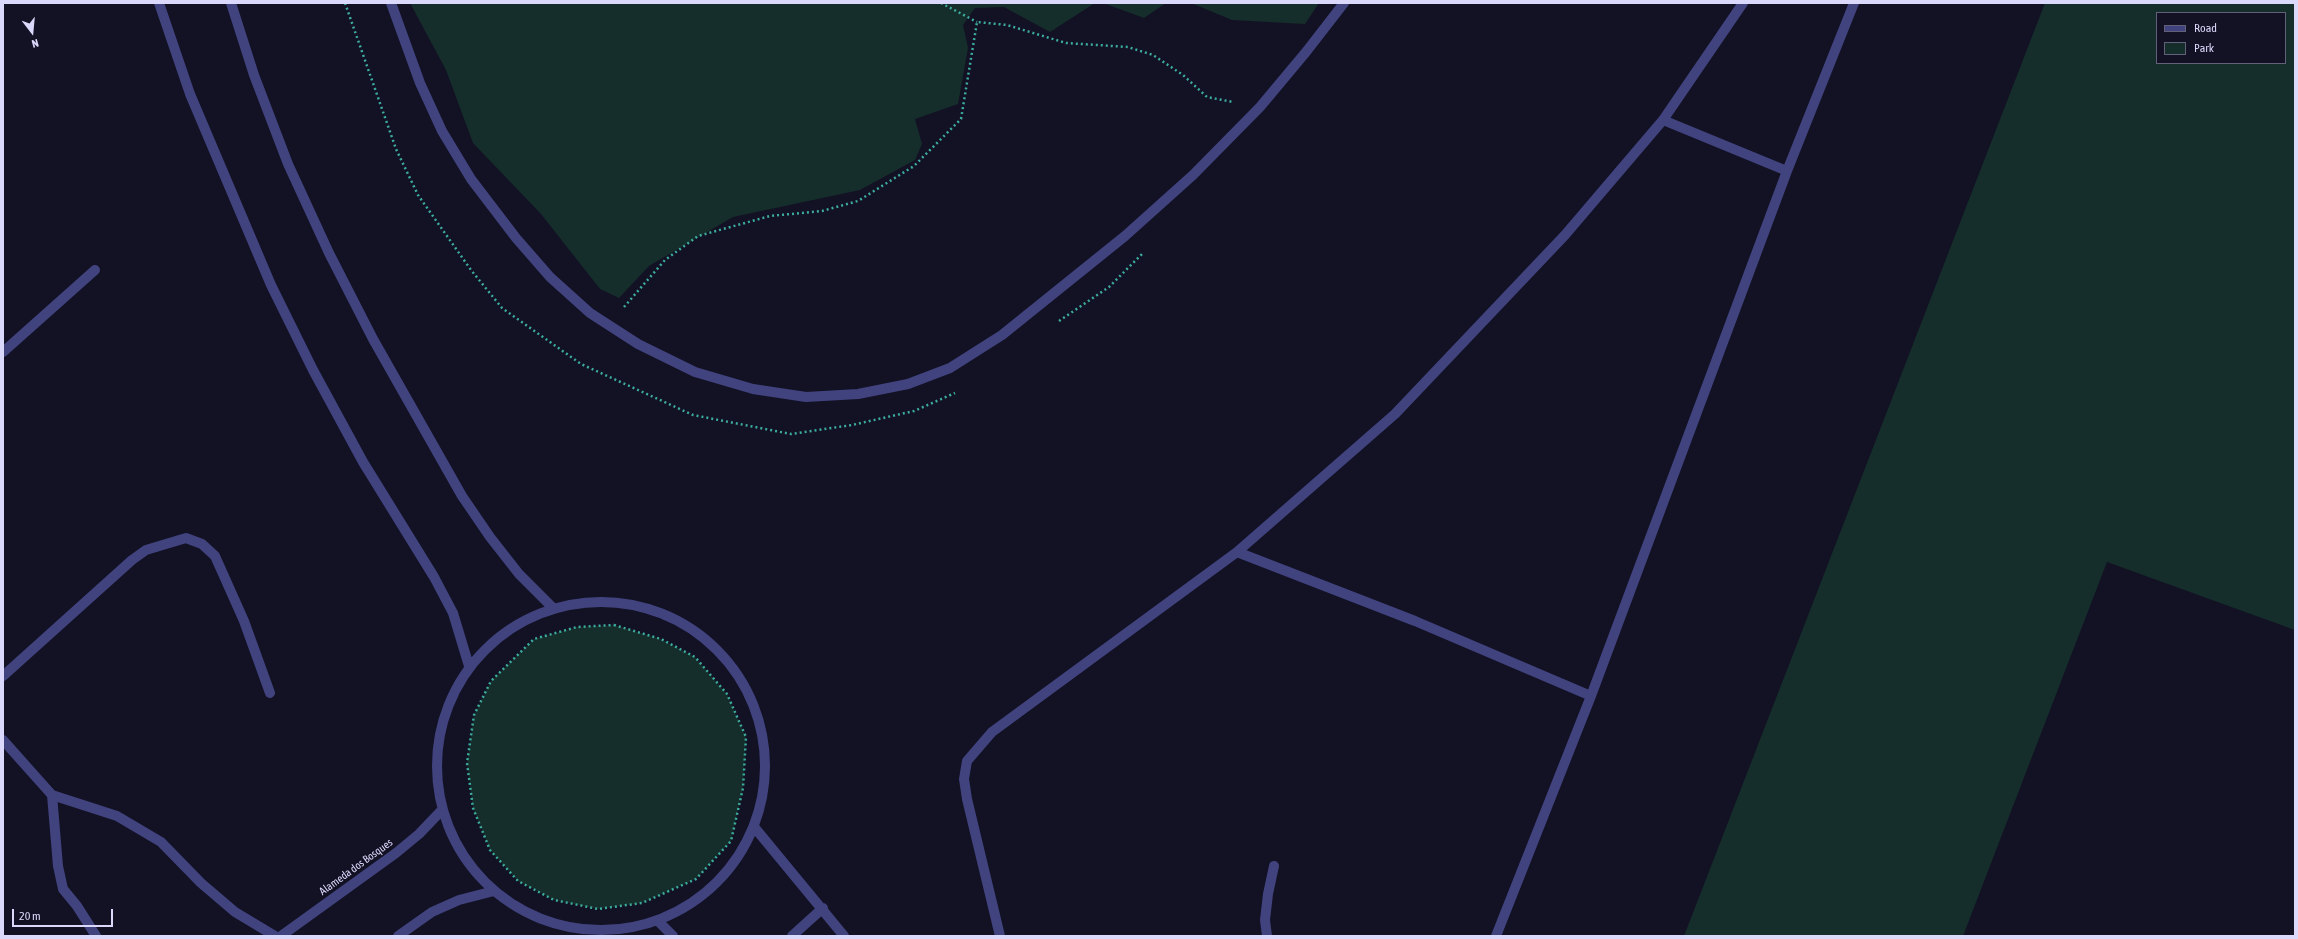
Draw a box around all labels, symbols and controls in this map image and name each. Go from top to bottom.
north arrow [12,12,52,52]
legend [2156,12,2286,64]
text: Road [2194,21,2217,35]
text: N [31,37,40,50]
text: Park [2194,41,2214,55]
street label: Alameda dos Bosques [317,836,395,898]
scale bar [14,901,115,927]
text: 20 m [19,909,41,923]

